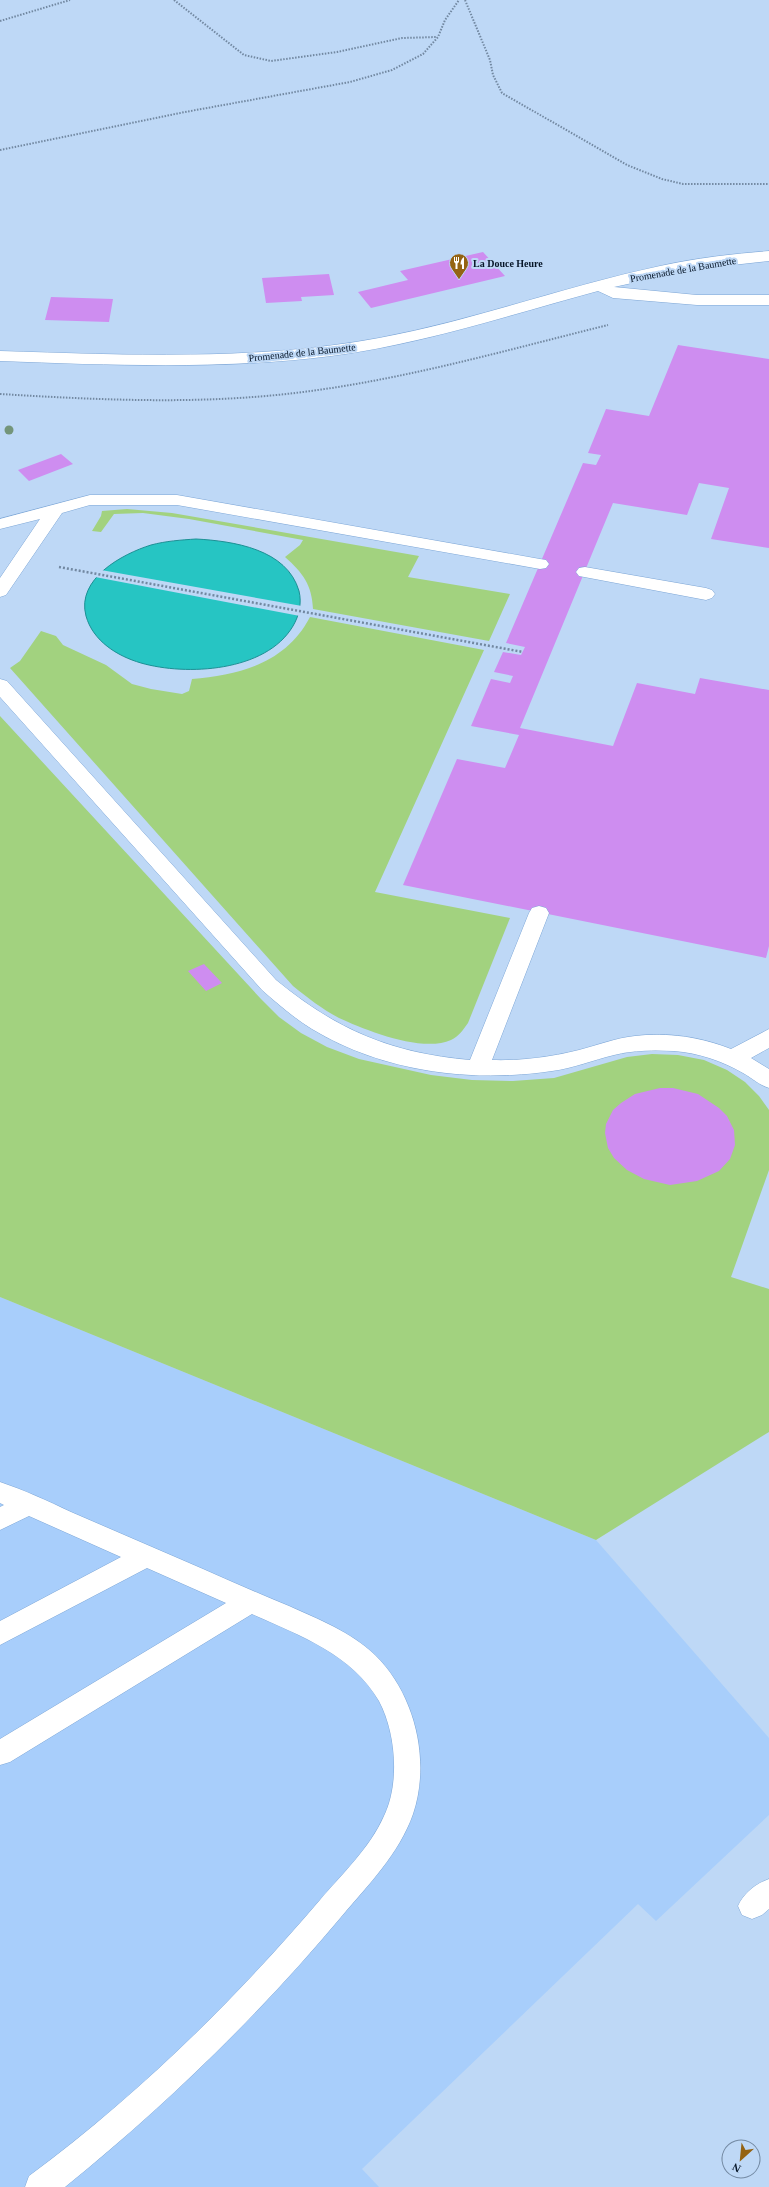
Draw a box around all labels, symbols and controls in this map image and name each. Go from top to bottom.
restaurant icon: La Douce Heure [448,252,470,280]
street label: Promenade de la Baumette [629,255,738,284]
place label: La Douce Heure [473,258,543,269]
street label: Promenade de la Baumette [248,341,357,364]
north arrow [721,2139,761,2179]
text: N [730,2161,743,2175]

